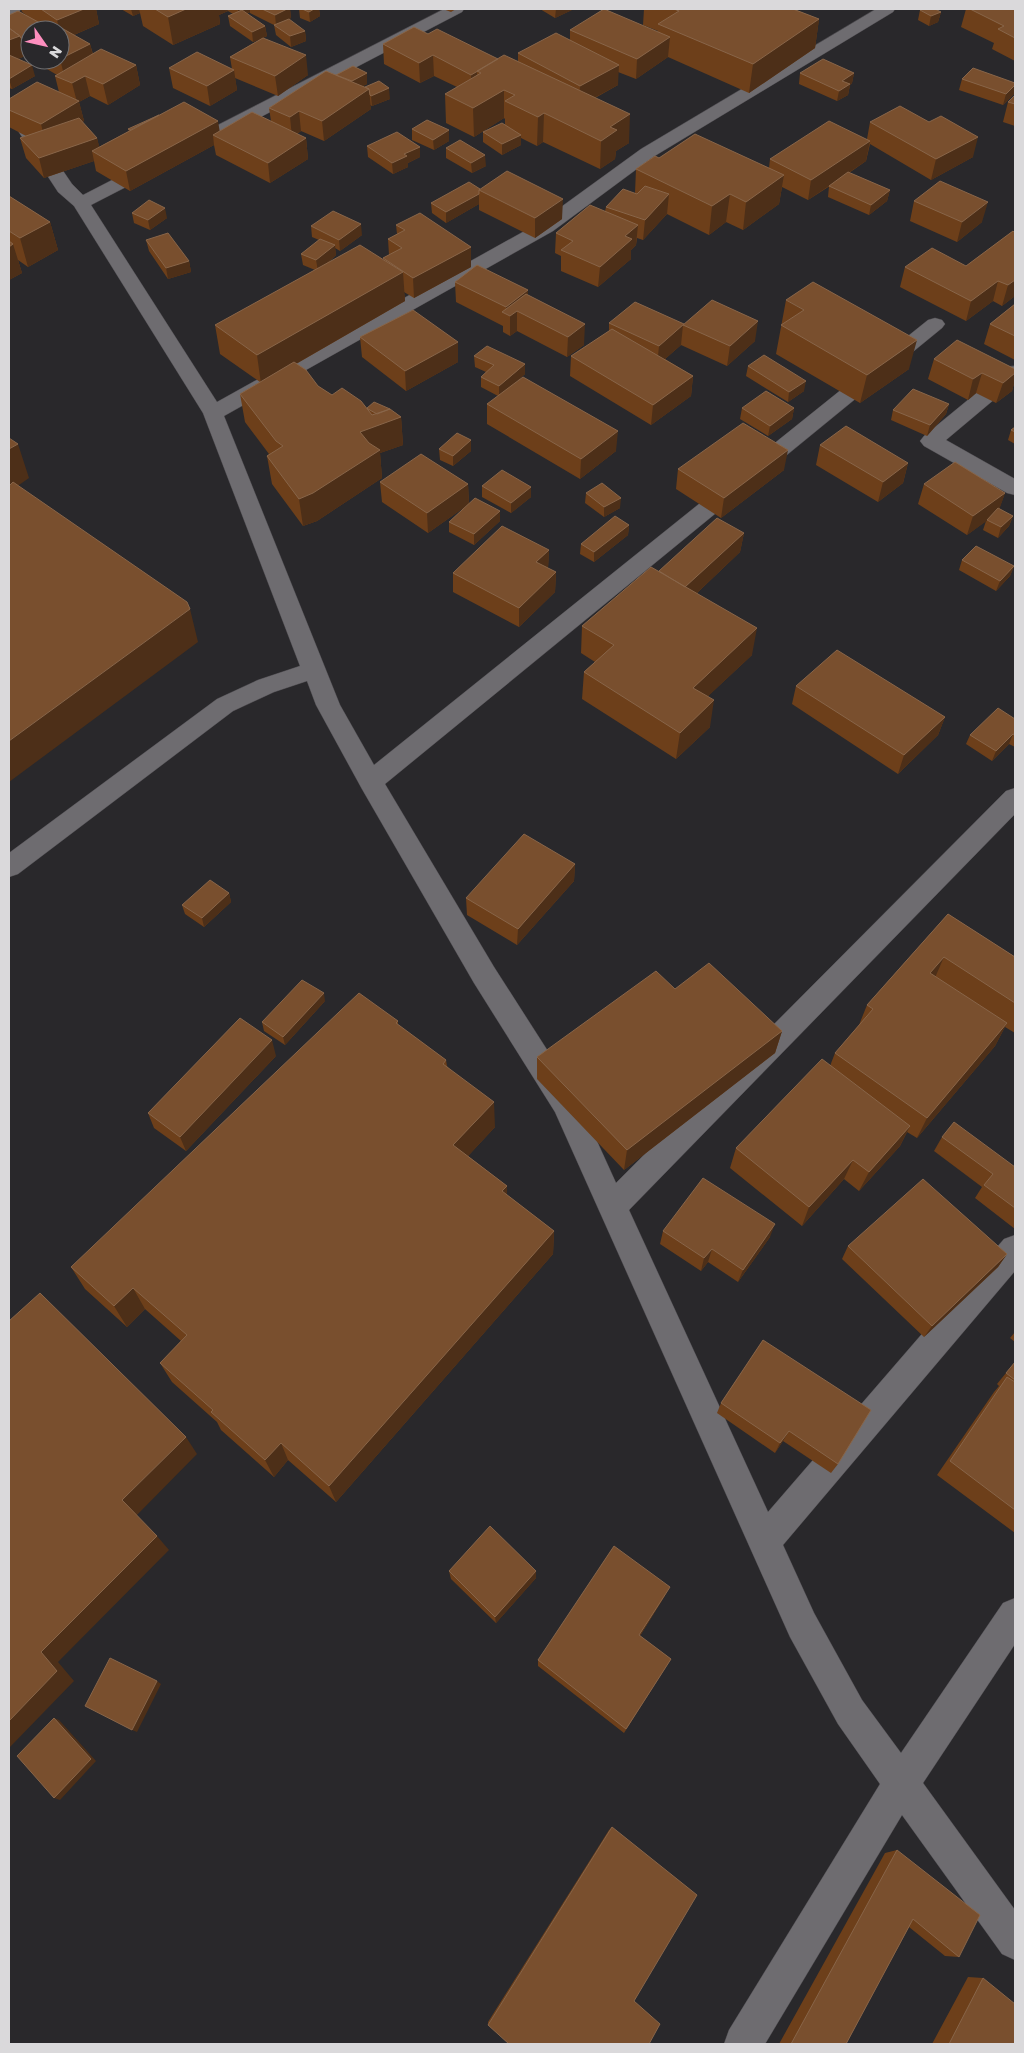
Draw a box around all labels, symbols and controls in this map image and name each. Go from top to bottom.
north arrow [20,20,70,70]
text: N [46,43,66,62]

